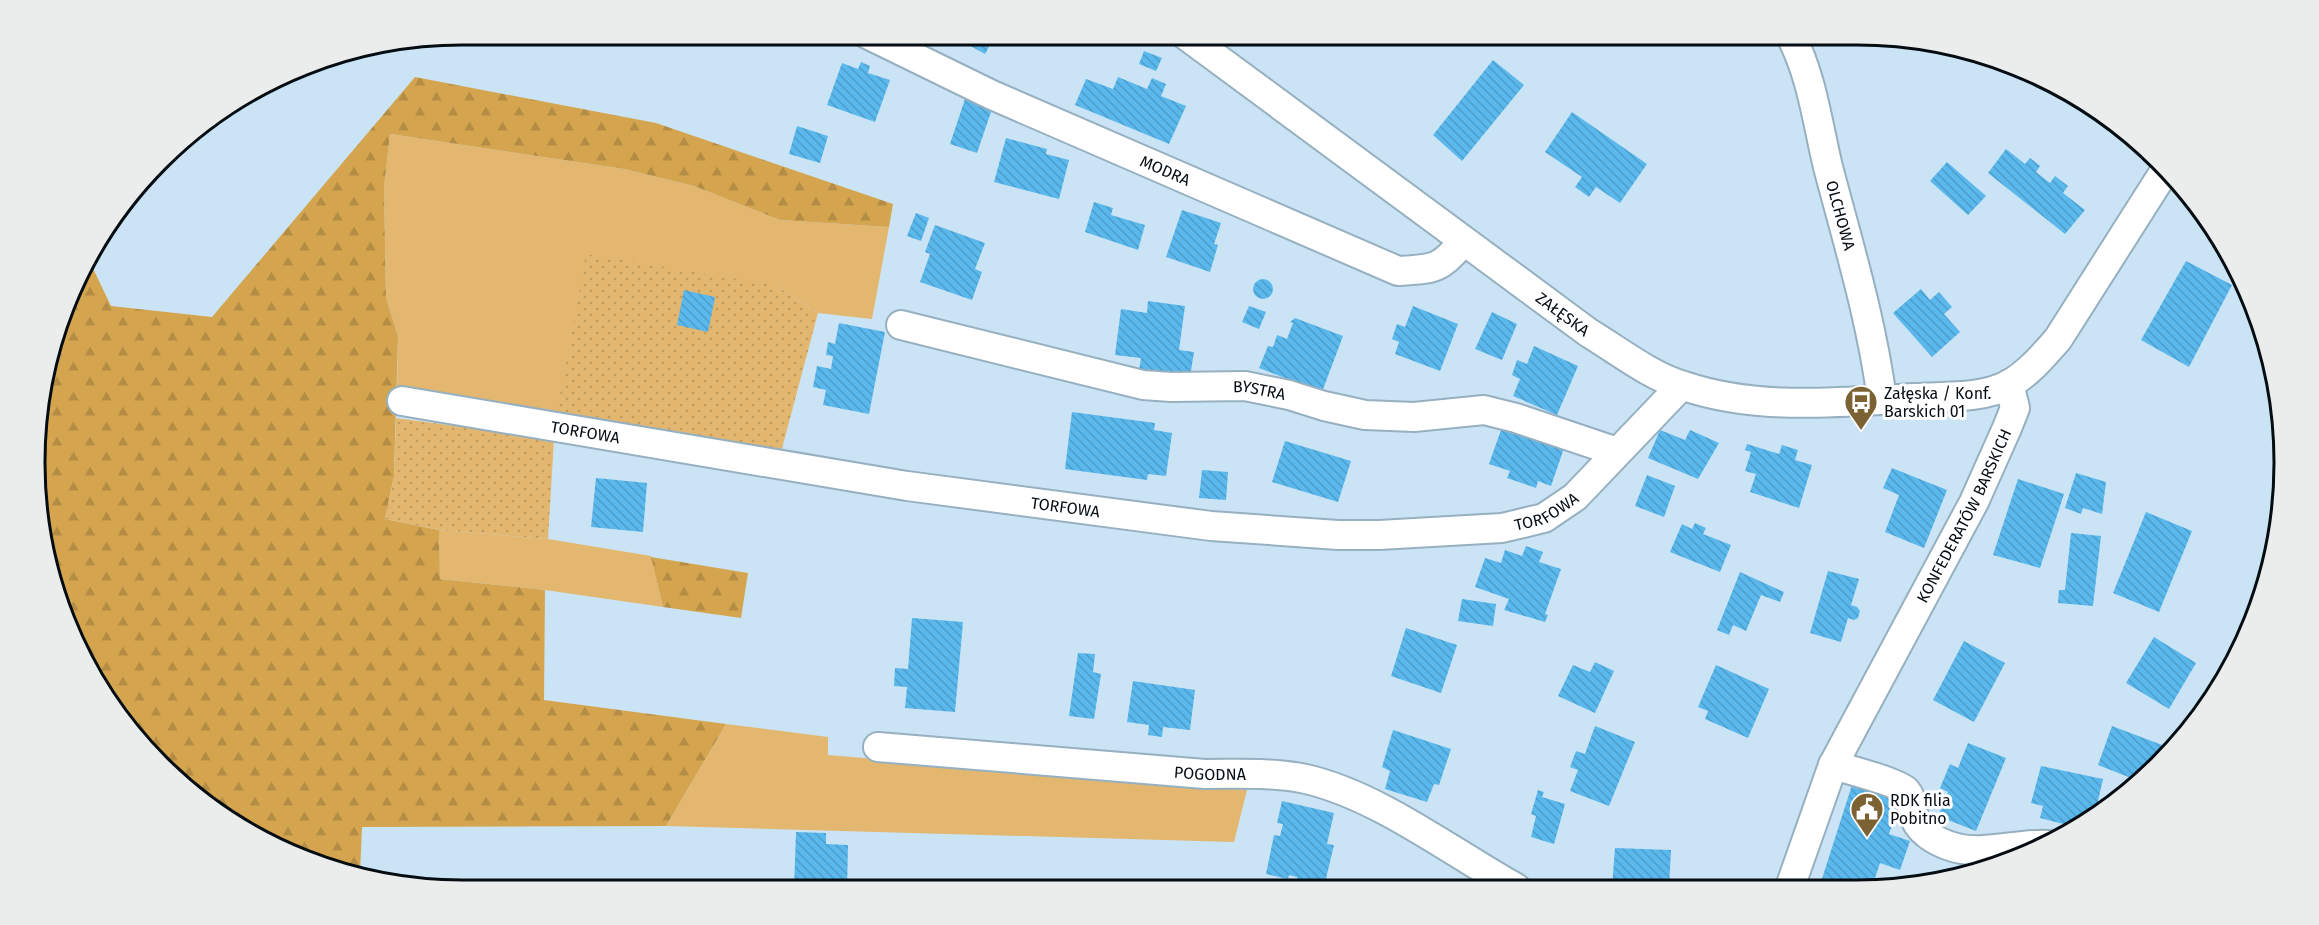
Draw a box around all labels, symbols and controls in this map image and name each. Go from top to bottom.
street label: MODRA [1137,151,1194,190]
street label: OLCHOWA [1822,178,1860,253]
street label: ZAŁĘSKA [1533,288,1594,340]
street label: BYSTRA [1233,376,1288,404]
bus stop icon: Załęska / Konf. Barskich 01 [1843,384,1879,431]
place label: Załęska / Konf. Barskich 01 [1884,384,1992,421]
street label: TORFOWA [550,417,622,447]
street label: KONFEDERATÓW BARSKICH [1912,426,2015,606]
street label: TORFOWA [1512,488,1583,534]
street label: TORFOWA [1030,493,1102,521]
street label: POGODNA [1173,762,1247,784]
public building icon: RDK filia Pobitno [1849,791,1885,838]
place label: RDK filia Pobitno [1890,791,1951,828]

